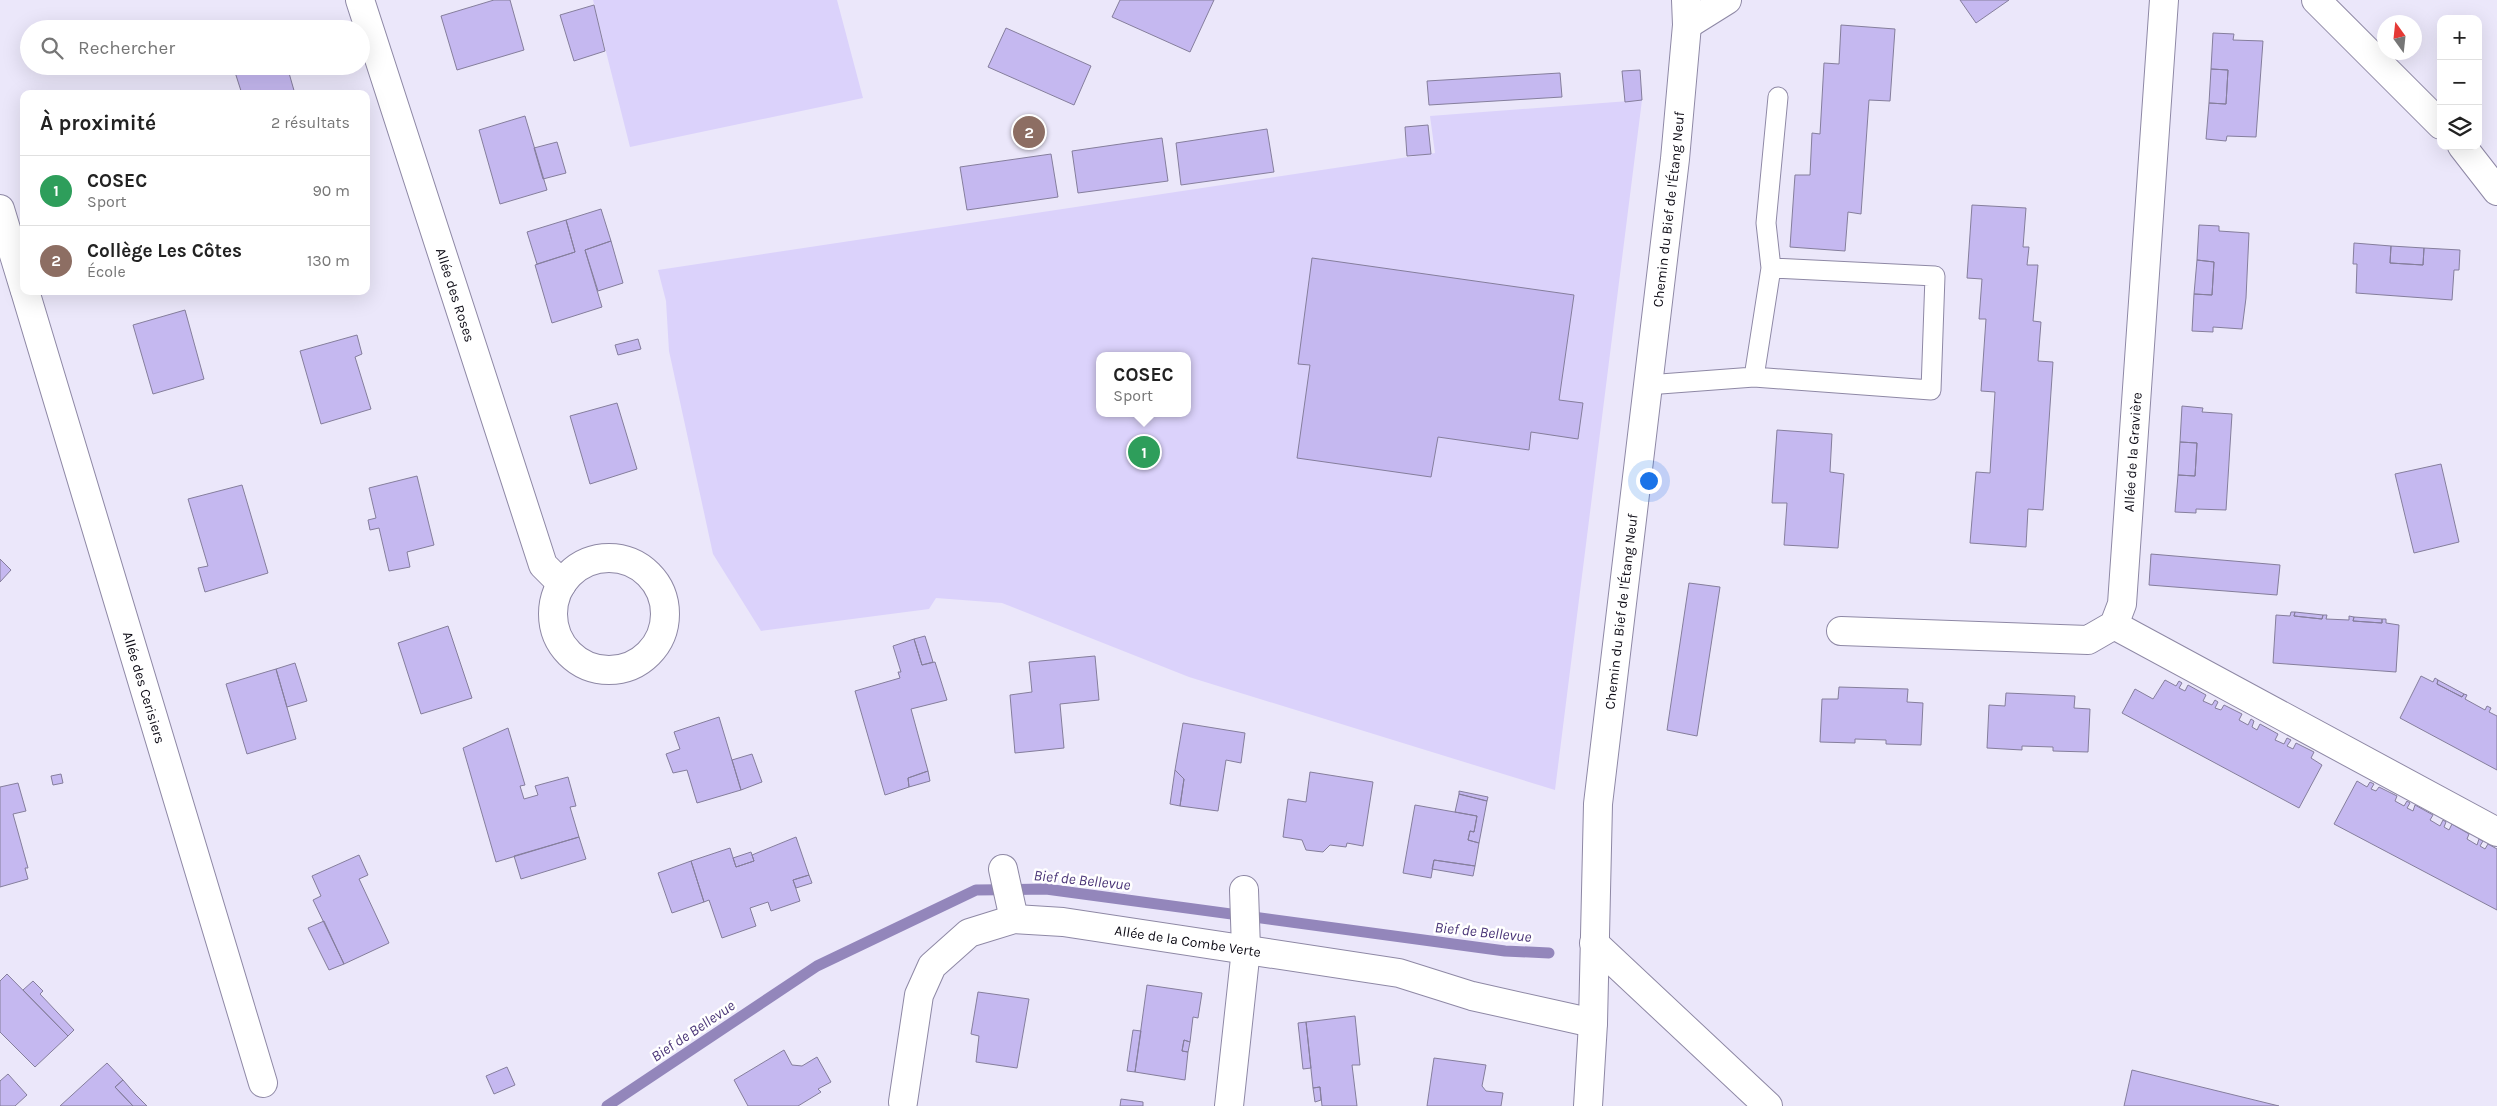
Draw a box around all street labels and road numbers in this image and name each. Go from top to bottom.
street label: Chemin du Bief de l'Étang Neuf [1649,111,1688,308]
street label: Allée des Roses [432,246,478,344]
street label: Allée de la Gravière [2120,392,2146,512]
street label: Chemin du Bief de l'Étang Neuf [1601,513,1642,710]
street label: Allée des Cerisiers [119,630,169,746]
street label: Allée de la Combe Verte [1113,922,1262,961]

